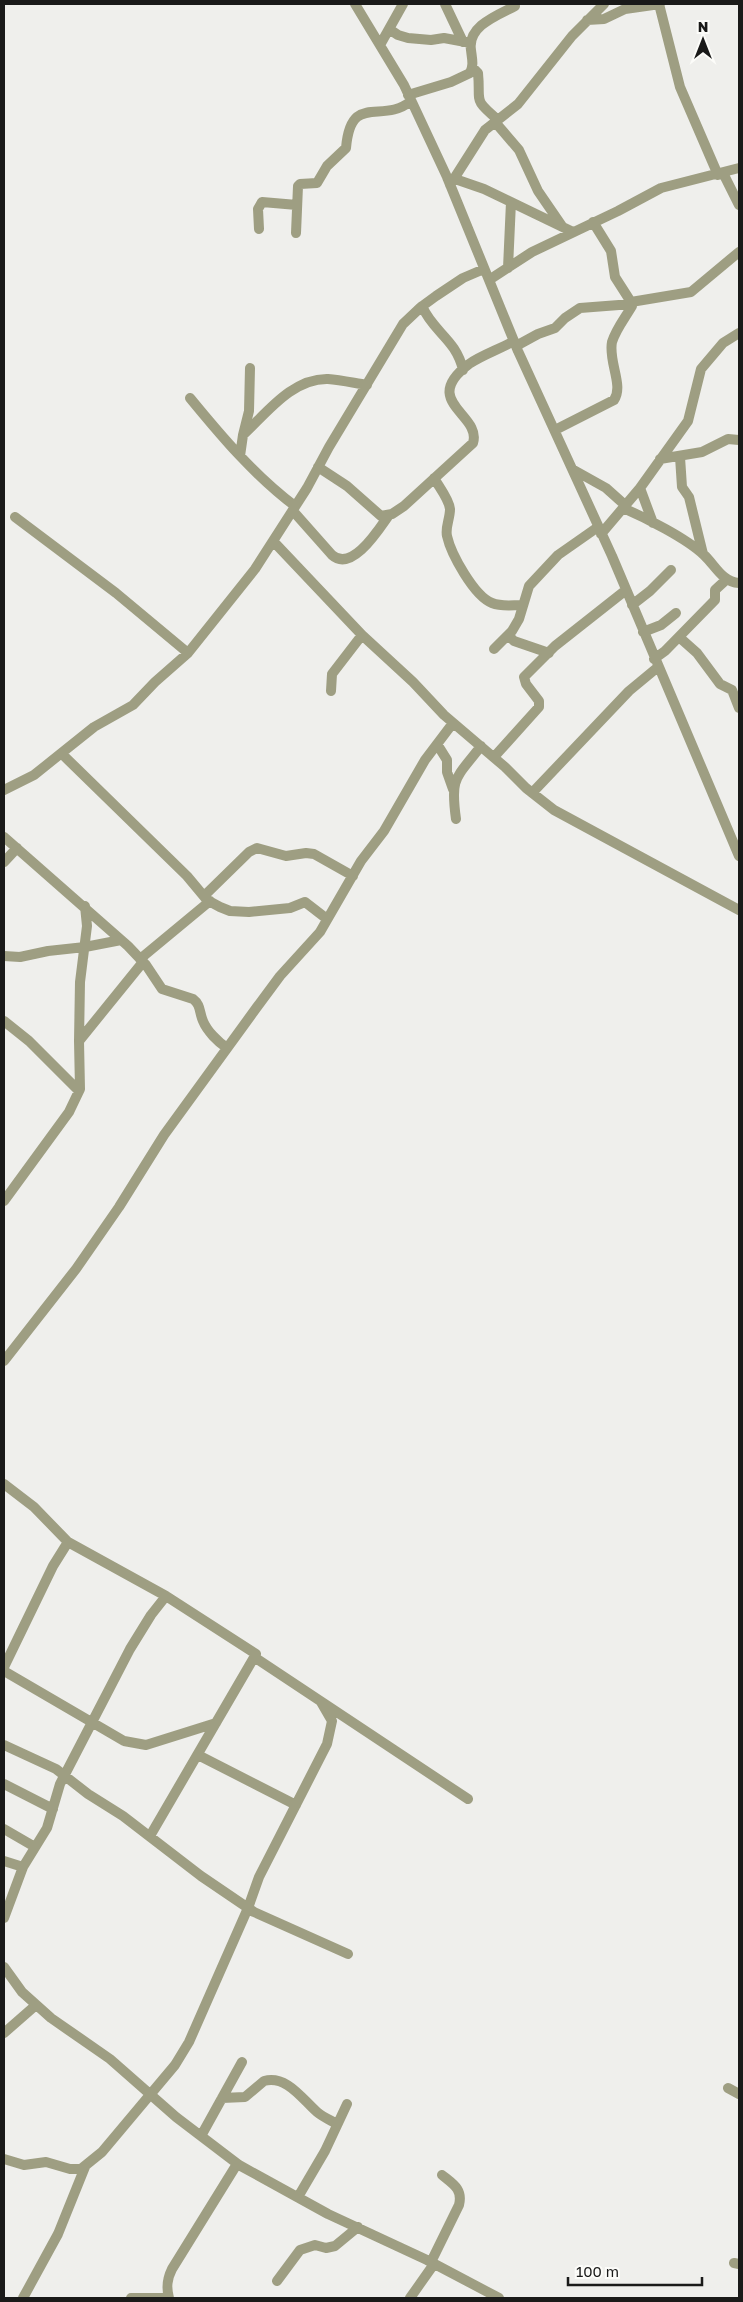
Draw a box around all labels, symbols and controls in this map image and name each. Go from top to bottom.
north arrow [678,15,728,65]
text: N [698,18,708,35]
scale bar [568,2254,702,2286]
text: 100 m [576,2262,619,2280]

